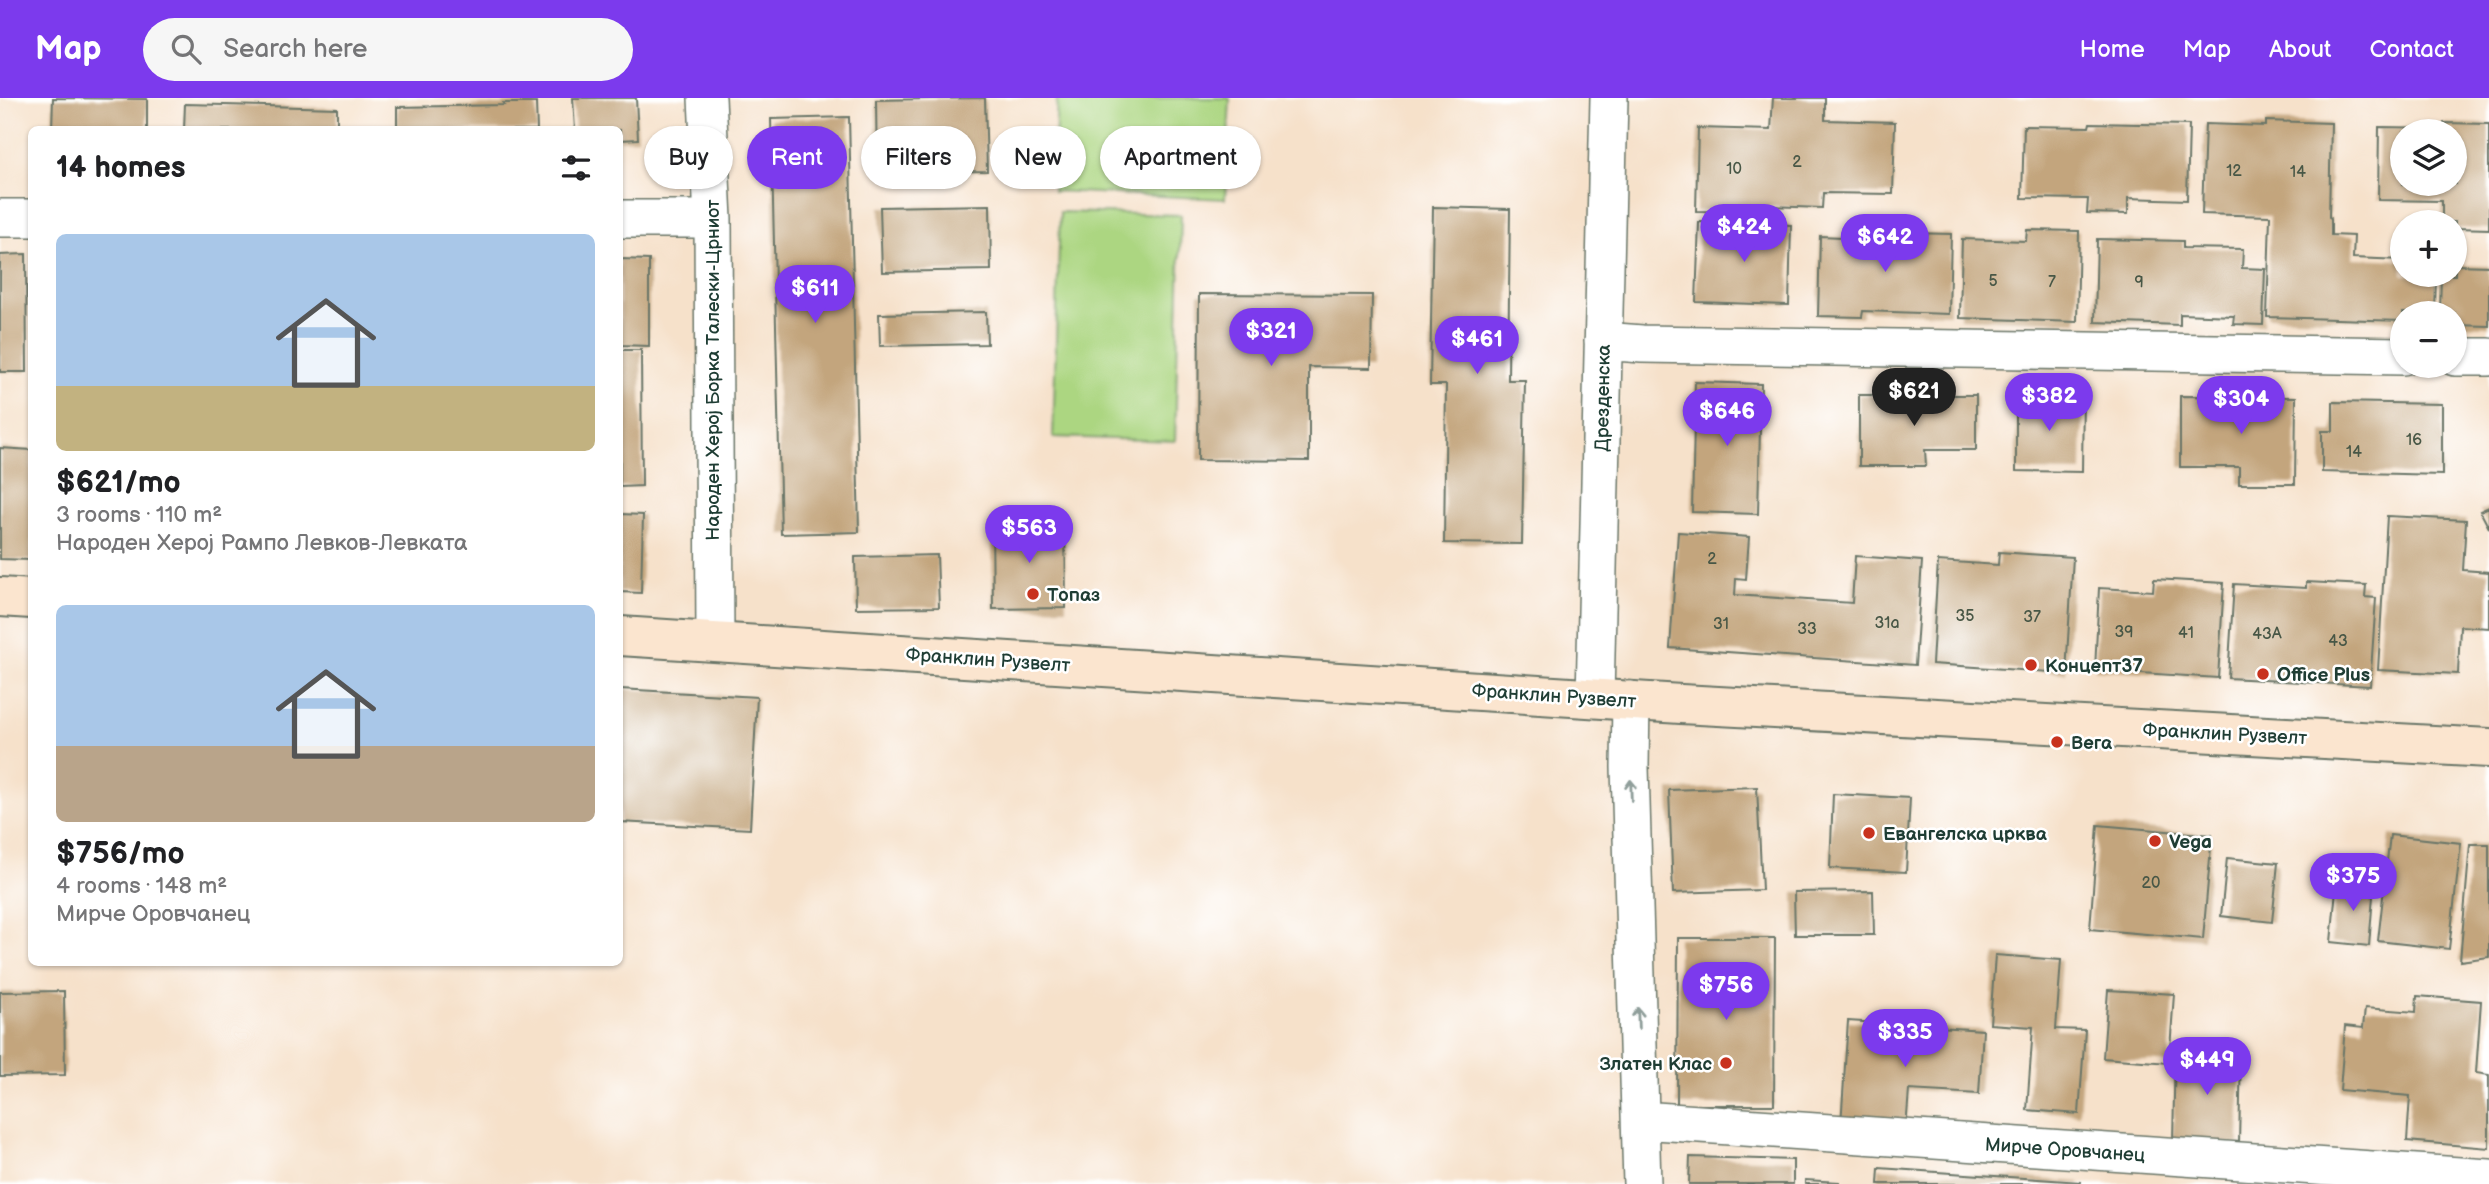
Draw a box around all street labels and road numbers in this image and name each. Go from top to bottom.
street label: Народен Херој Борка Талески-Црниот [702,199,725,541]
street label: Дрезденска [1591,344,1616,452]
street label: Франклин Рузвелт [905,643,1071,678]
street label: Франклин Рузвелт [1471,679,1637,714]
street label: Франклин Рузвелт [2142,719,2308,750]
street label: Мирче Оровчанец [1984,1133,2146,1168]

